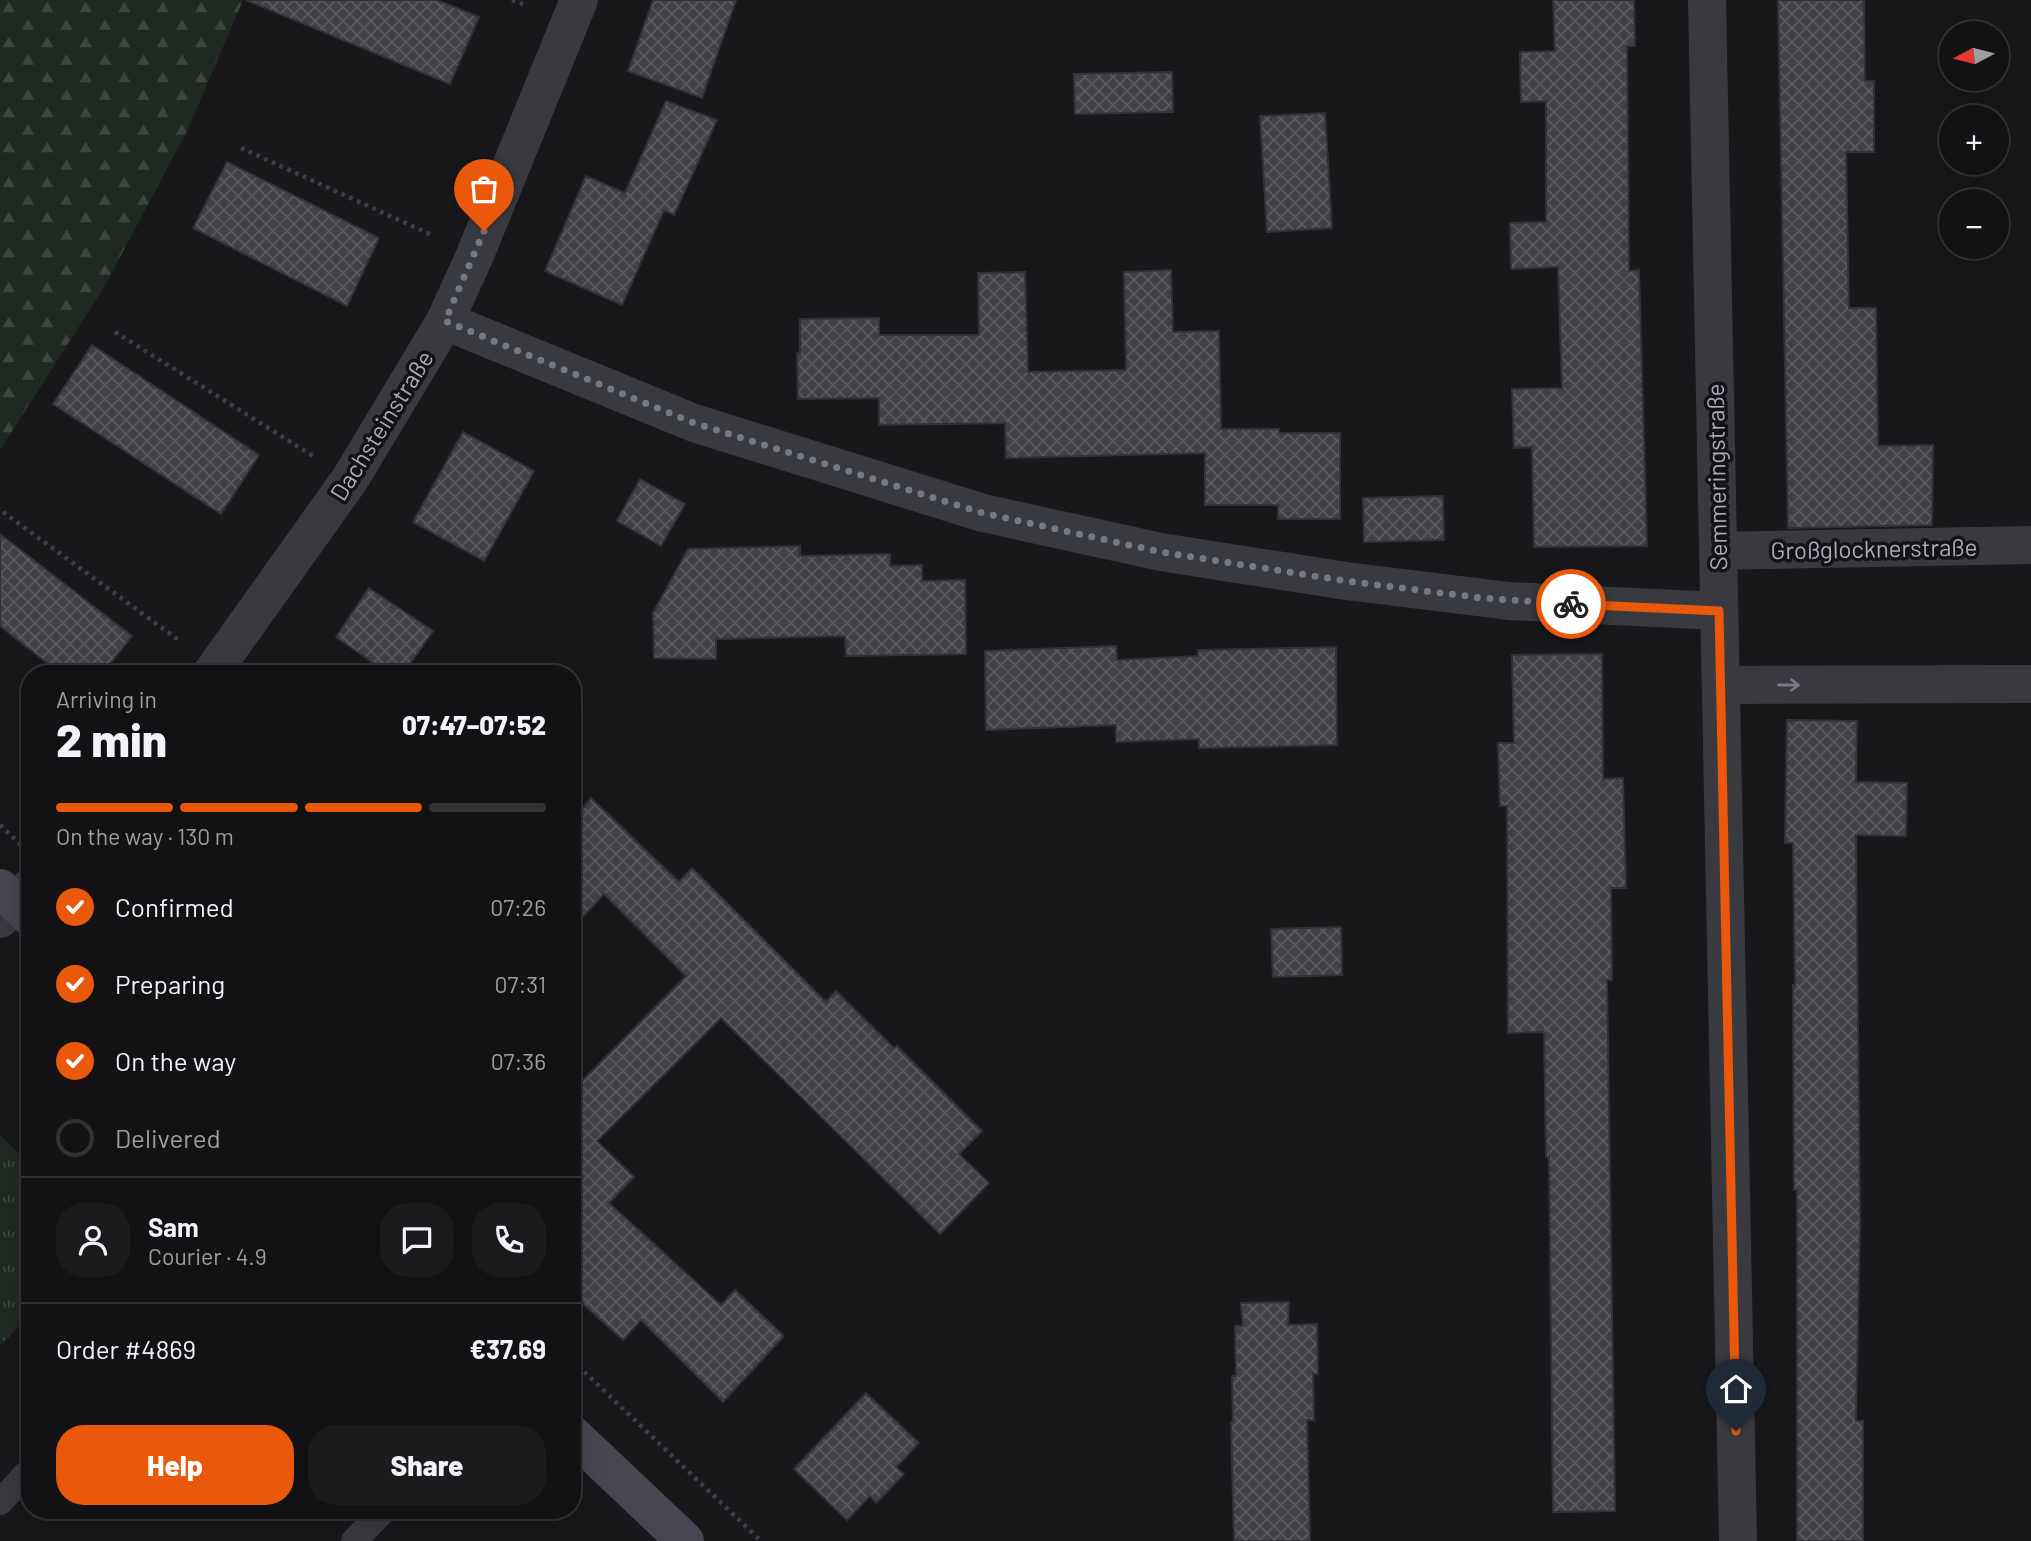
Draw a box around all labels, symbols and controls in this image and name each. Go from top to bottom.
north arrow [1939,21,2009,91]
map controls [1939,21,2009,259]
button: + [1939,105,2009,175]
pin [454,159,514,231]
icon: bag [465,170,503,208]
button: − [1939,189,2009,259]
street label: Dachsteinstraße [323,345,439,505]
street label: Semmeringstraße [1700,383,1732,571]
street label: Großglocknerstraße [1770,532,1978,564]
courier [1536,569,1606,639]
icon: bike [1552,585,1590,623]
one-way arrow [1777,678,1800,692]
text: Arriving in [56,685,157,713]
text: 07:47–07:52 [402,709,546,740]
text: 2 min [56,711,167,766]
text: On the way · 130 m [56,822,234,850]
icon: check [56,888,94,926]
text: Confirmed [115,891,234,922]
text: 07:26 [490,893,546,921]
icon: check [56,965,94,1003]
text: Preparing [115,968,225,999]
text: 07:31 [495,970,546,998]
icon: check [56,1042,94,1080]
text: On the way [115,1045,236,1076]
text: 07:36 [491,1047,546,1075]
text: Delivered [115,1122,221,1153]
button: person [56,1203,130,1277]
button: chat [380,1203,454,1277]
button: phone [472,1203,546,1277]
text: Sam [148,1211,199,1242]
text: Courier · 4.9 [148,1242,267,1270]
text: Order #4869 [56,1333,196,1364]
text: €37.69 [470,1333,546,1364]
pin [1706,1359,1766,1431]
icon: home [1717,1370,1755,1408]
button: Help [56,1425,294,1505]
button: Share [308,1425,546,1505]

